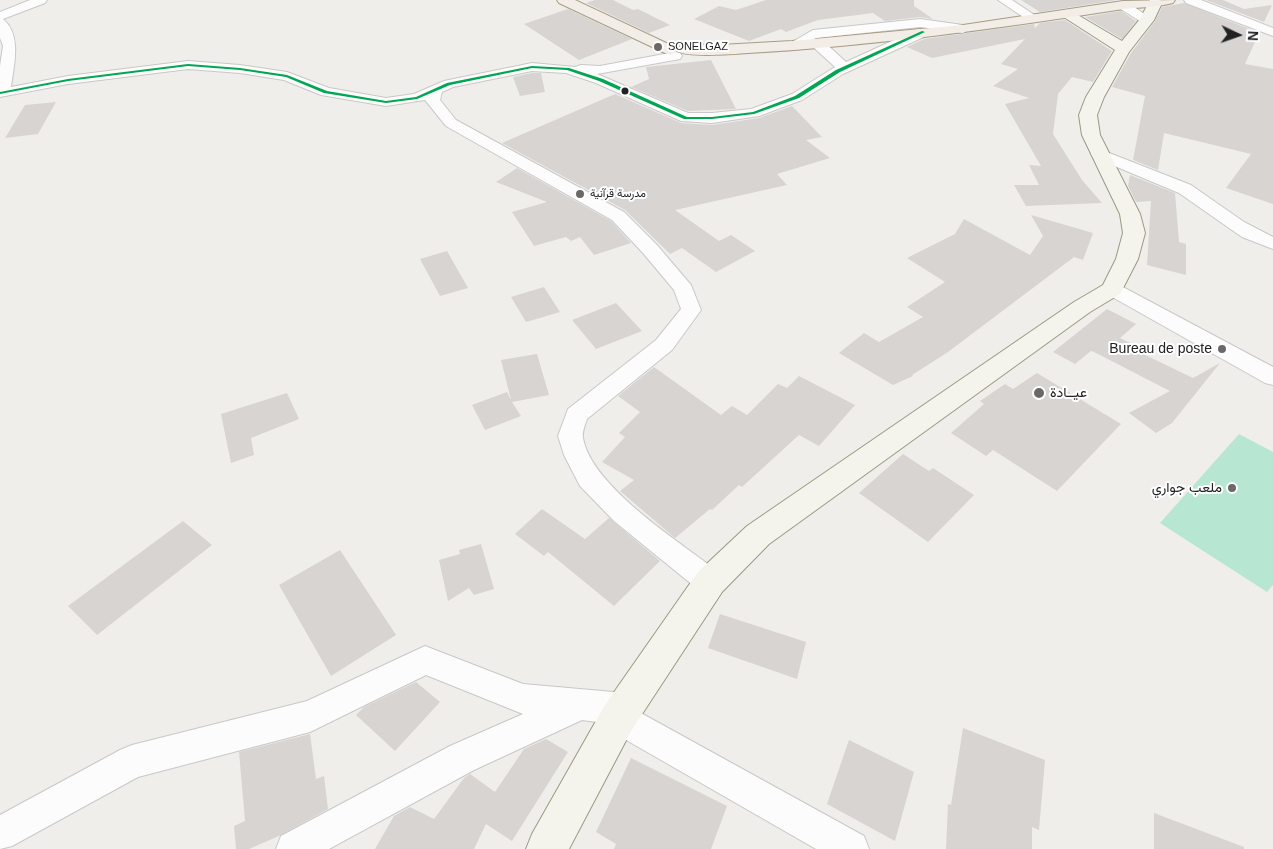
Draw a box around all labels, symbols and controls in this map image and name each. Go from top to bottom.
north arrow [1213,10,1263,60]
text: N [1245,30,1261,41]
place label: SONELGAZ [668,40,728,54]
marker: SONELGAZ [652,41,664,53]
unlabelled marker [620,86,630,96]
place label: مدرسة قرآنية [590,187,646,201]
marker: مدرسة قرآنية [574,188,586,200]
place label: Bureau de poste [1109,341,1212,357]
marker: Bureau de poste [1216,343,1228,355]
place label: عيــادة [1050,385,1087,401]
marker: عيــادة [1032,386,1046,400]
place label: ملعب جواري [1152,480,1222,496]
marker: ملعب جواري [1226,482,1238,494]

